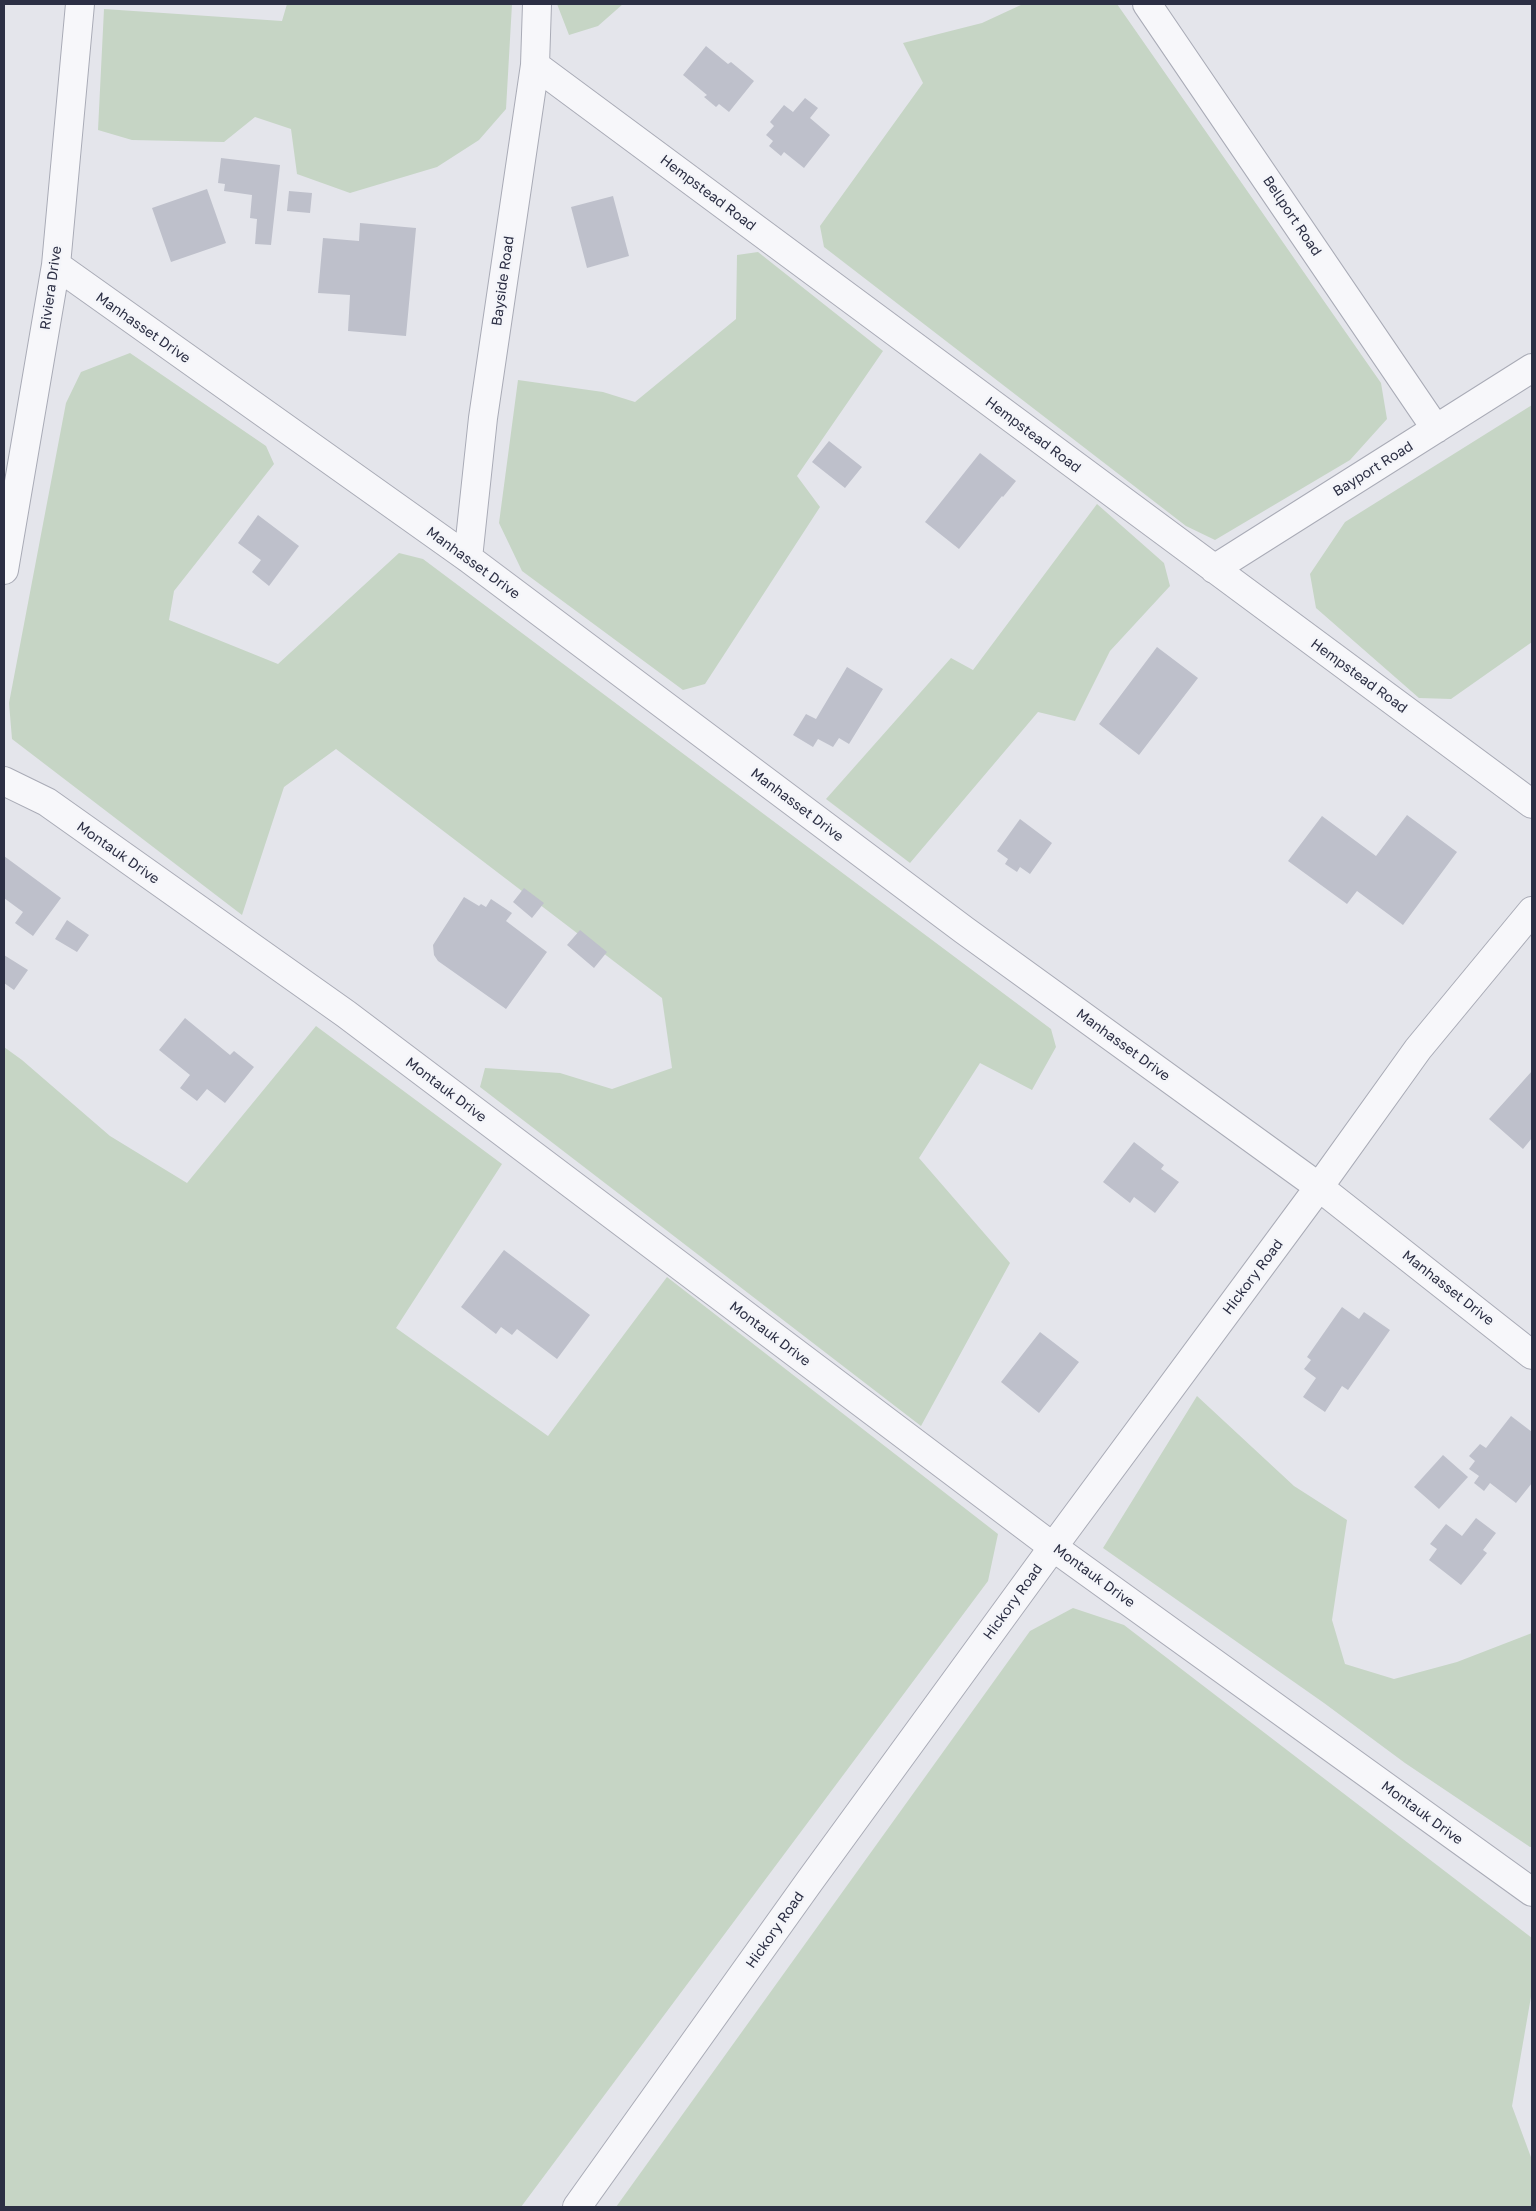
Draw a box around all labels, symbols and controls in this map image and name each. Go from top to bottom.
street label: Hempstead Road [657,152,759,234]
street label: Bellport Road [1259,173,1325,259]
street label: Bayside Road [488,235,518,327]
street label: Riviera Drive [37,245,65,331]
street label: Manhasset Drive [92,289,194,367]
street label: Hempstead Road [982,394,1084,476]
street label: Bayport Road [1330,438,1416,500]
street label: Manhasset Drive [423,523,523,603]
street label: Hempstead Road [1307,635,1411,717]
street label: Manhasset Drive [747,765,847,845]
street label: Montauk Drive [73,818,163,888]
street label: Manhasset Drive [1073,1005,1173,1085]
street label: Montauk Drive [402,1054,490,1126]
street label: Hickory Road [1219,1236,1287,1318]
street label: Manhasset Drive [1399,1247,1497,1329]
street label: Montauk Drive [726,1298,814,1370]
street label: Montauk Drive [1050,1541,1138,1611]
street label: Hickory Road [980,1561,1046,1643]
street label: Montauk Drive [1378,1778,1466,1848]
street label: Hickory Road [742,1888,808,1972]

